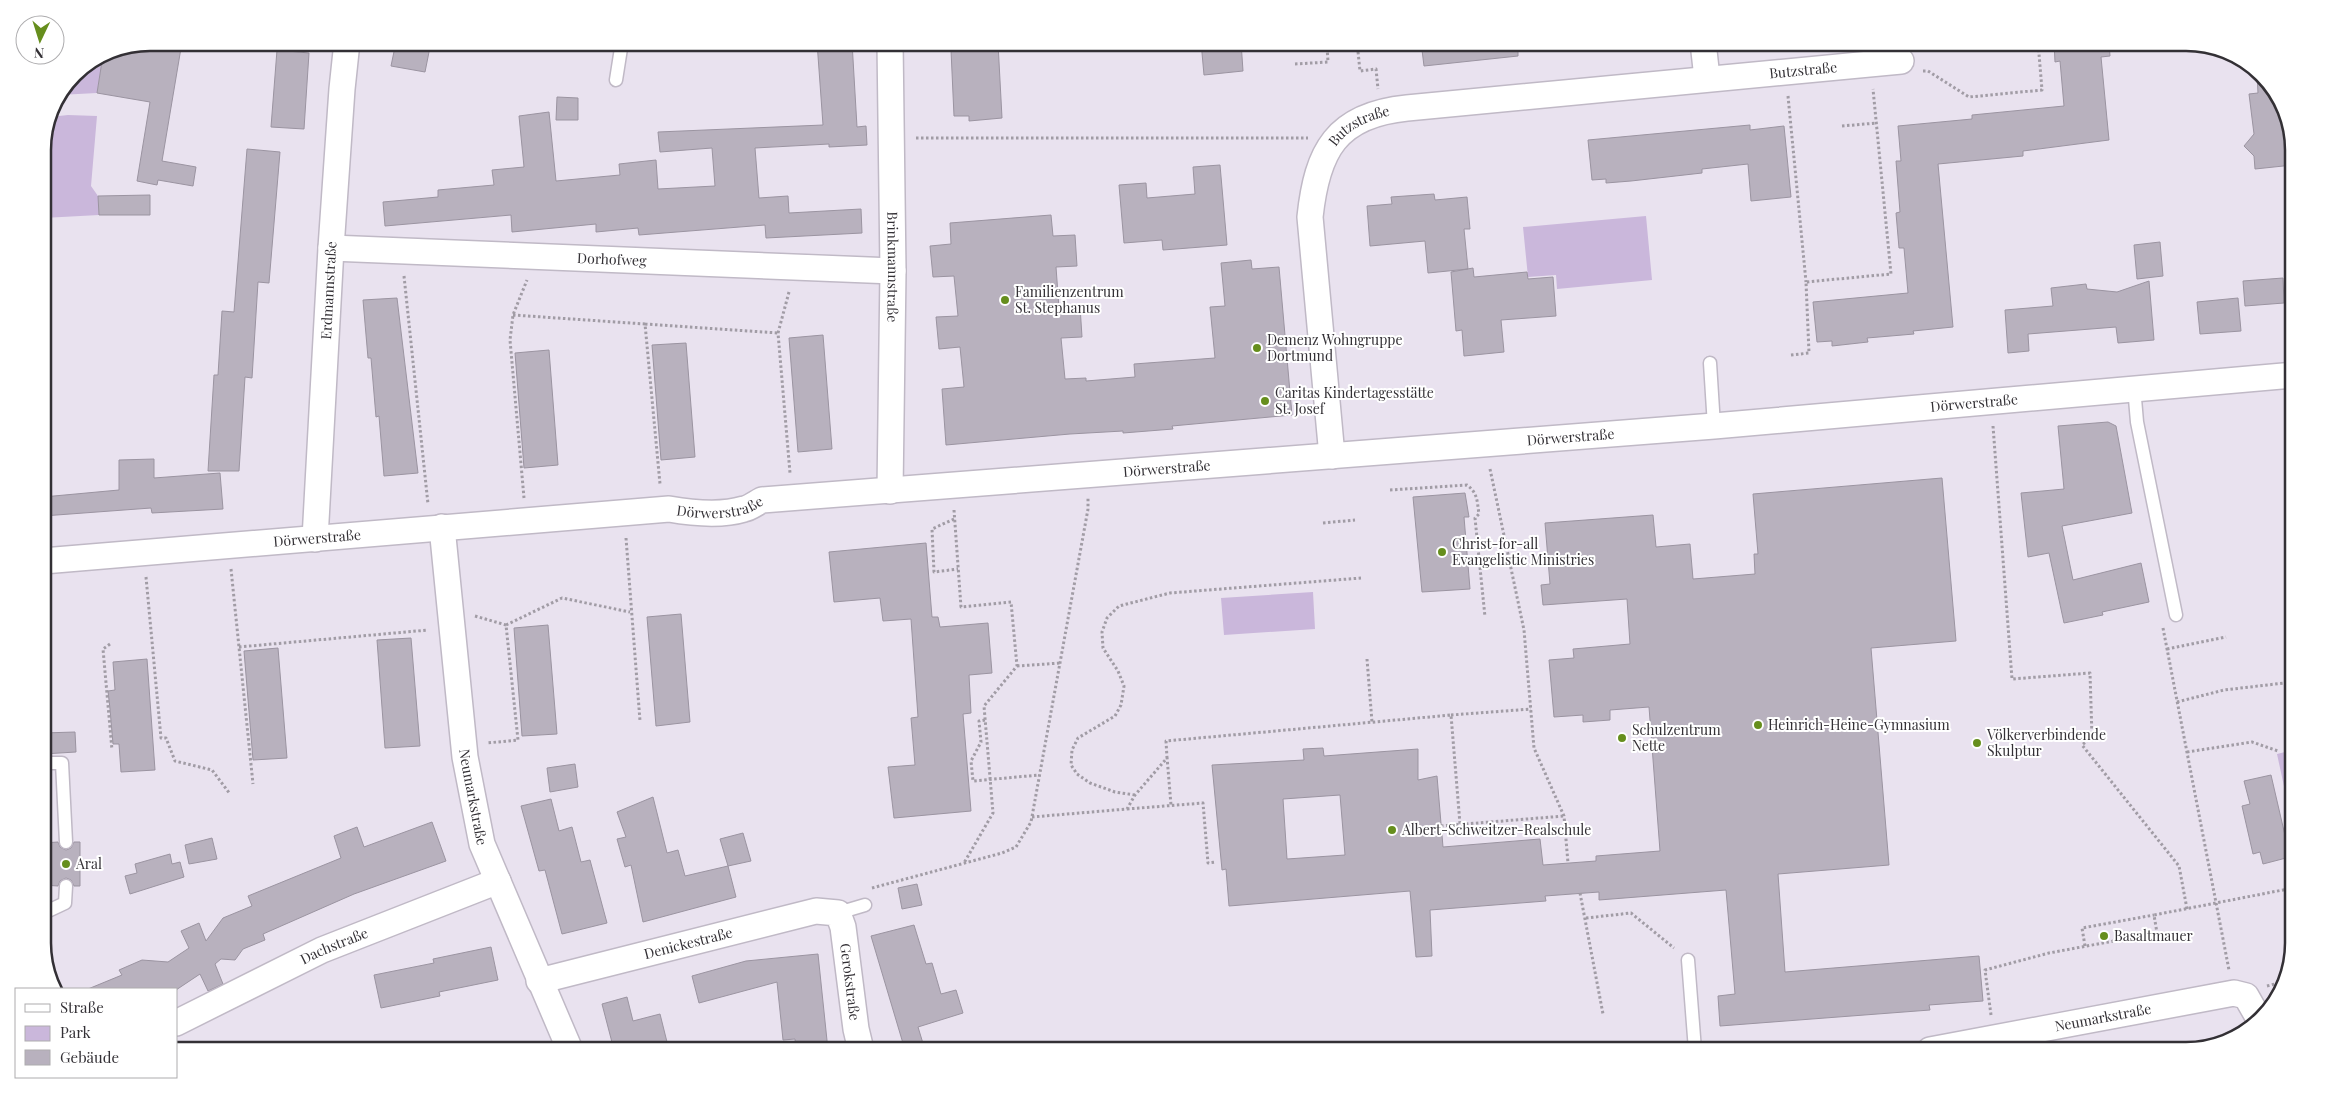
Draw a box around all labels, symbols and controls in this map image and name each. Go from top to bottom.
north arrow [15,15,65,65]
text: N [33,44,45,63]
street label: Butzstraße [1768,57,1838,83]
street label: Butzstraße [1324,101,1391,150]
street label: Brinkmannstraße [883,211,903,323]
street label: Erdmannstraße [316,241,340,340]
street label: Dorhofweg [577,248,647,270]
place label: Familienzentrum St. Stephanus [1015,282,1124,317]
marker: Familienzentrum St. Stephanus [999,294,1011,306]
place label: Demenz Wohngruppe Dortmund [1267,330,1403,365]
marker: Demenz Wohngruppe Dortmund [1251,342,1263,354]
place label: Caritas Kindertagesstätte St. Josef [1275,383,1434,418]
street label: Dörwerstraße [1930,389,2019,416]
marker: Caritas Kindertagesstätte St. Josef [1259,395,1271,407]
street label: Dörwerstraße [1526,424,1615,450]
street label: Dörwerstraße [1122,455,1211,481]
street label: Dörwerstraße [675,491,766,522]
street label: Dörwerstraße [272,525,362,551]
place label: Christ-for-all Evangelistic Ministries [1452,534,1594,569]
marker: Christ-for-all Evangelistic Ministries [1436,546,1448,558]
place label: Heinrich-Heine-Gymnasium [1768,715,1950,734]
marker: Heinrich-Heine-Gymnasium [1752,719,1764,731]
place label: Schulzentrum Nette [1632,720,1721,755]
place label: Völkerverbindende Skulptur [1986,725,2106,760]
marker: Schulzentrum Nette [1616,732,1628,744]
marker: Völkerverbindende Skulptur [1971,737,1983,749]
street label: Neumarkstraße [455,748,492,847]
place label: Albert-Schweitzer-Realschule [1401,820,1591,839]
marker: Albert-Schweitzer-Realschule [1386,824,1398,836]
place label: Aral [75,854,102,873]
marker: Aral [60,858,72,870]
street label: Denickestraße [642,922,734,963]
street label: Dachstraße [297,923,371,968]
place label: Basaltmauer [2114,926,2194,945]
marker: Basaltmauer [2098,930,2110,942]
street label: Gerokstraße [836,942,865,1022]
legend [15,988,178,1078]
text: Straße [60,997,104,1017]
street label: Neumarkstraße [2053,999,2153,1035]
text: Park [60,1022,92,1042]
text: Gebäude [60,1047,119,1067]

